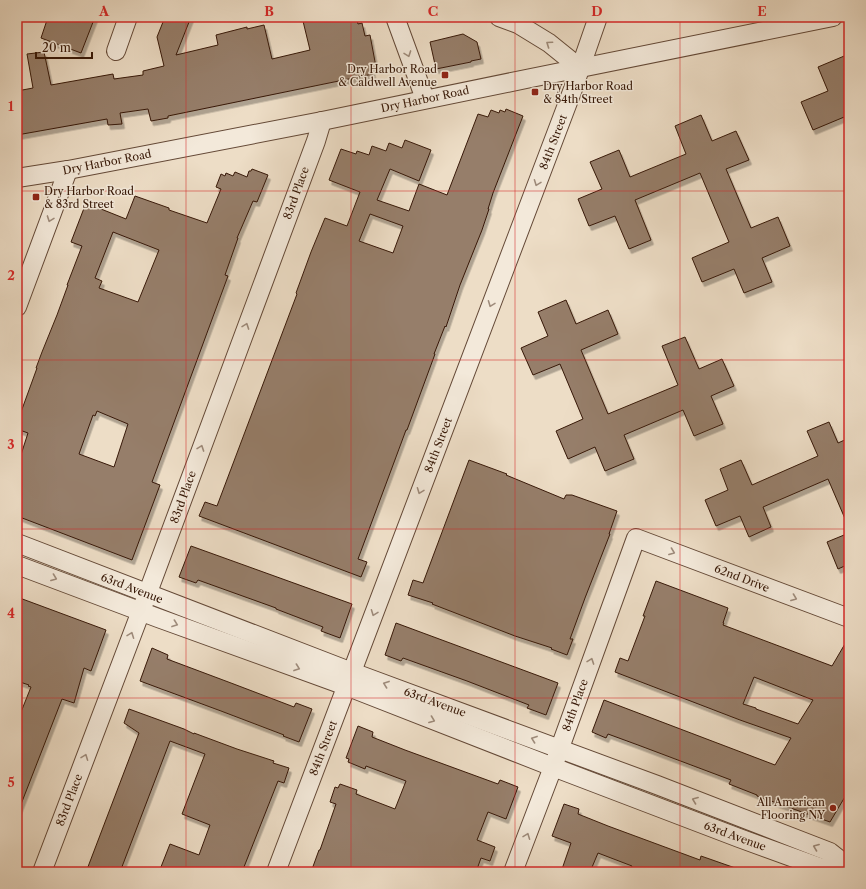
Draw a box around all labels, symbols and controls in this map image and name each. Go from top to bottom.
text: A [98,3,110,19]
text: B [264,3,274,19]
text: C [428,3,438,19]
text: D [591,3,603,19]
text: E [757,3,767,19]
scale bar [36,34,92,60]
text: 20 m [42,40,71,55]
one-way arrow [546,41,553,49]
one-way arrow [404,50,412,57]
place label: Dry Harbor Road & Caldwell Avenue [338,62,437,89]
marker: Dry Harbor Road & Caldwell Avenue [440,70,450,80]
place label: Dry Harbor Road & 84th Street [543,79,633,106]
street label: Dry Harbor Road [380,83,471,115]
marker: Dry Harbor Road & 84th Street [530,87,540,97]
text: 1 [8,98,14,114]
street label: 84th Street [536,112,570,171]
street label: Dry Harbor Road [62,146,153,177]
street label: 83rd Place [280,165,312,221]
one-way arrow [534,179,542,186]
place label: Dry Harbor Road & 83rd Street [44,184,134,211]
marker: Dry Harbor Road & 83rd Street [31,192,41,202]
one-way arrow [46,216,54,223]
text: 2 [7,267,15,283]
one-way arrow [487,301,495,308]
one-way arrow [242,323,250,330]
street label: 84th Street [421,415,455,474]
text: 3 [7,436,15,452]
one-way arrow [197,445,205,452]
street label: 83rd Place [167,469,199,525]
one-way arrow [416,488,425,495]
one-way arrow [668,547,675,555]
street label: 62nd Drive [712,561,772,595]
street label: 63rd Avenue [99,570,165,606]
one-way arrow [50,574,57,582]
one-way arrow [790,593,797,601]
text: 4 [7,605,15,621]
one-way arrow [371,609,379,616]
one-way arrow [172,619,179,628]
one-way arrow [127,632,135,639]
one-way arrow [587,658,595,665]
one-way arrow [294,664,301,672]
street label: 84th Place [559,677,591,733]
one-way arrow [383,681,390,689]
street label: 63rd Avenue [402,684,468,720]
one-way arrow [429,715,436,723]
street label: 84th Street [306,718,340,777]
one-way arrow [531,736,538,744]
one-way arrow [81,753,89,760]
street label: 83rd Place [53,772,85,828]
text: 5 [7,774,15,790]
place label: All American Flooring NY [756,795,825,822]
one-way arrow [692,797,699,805]
marker: All American Flooring NY [828,803,838,813]
street label: 63rd Avenue [702,818,768,854]
one-way arrow [523,832,531,839]
one-way arrow [813,843,820,851]

